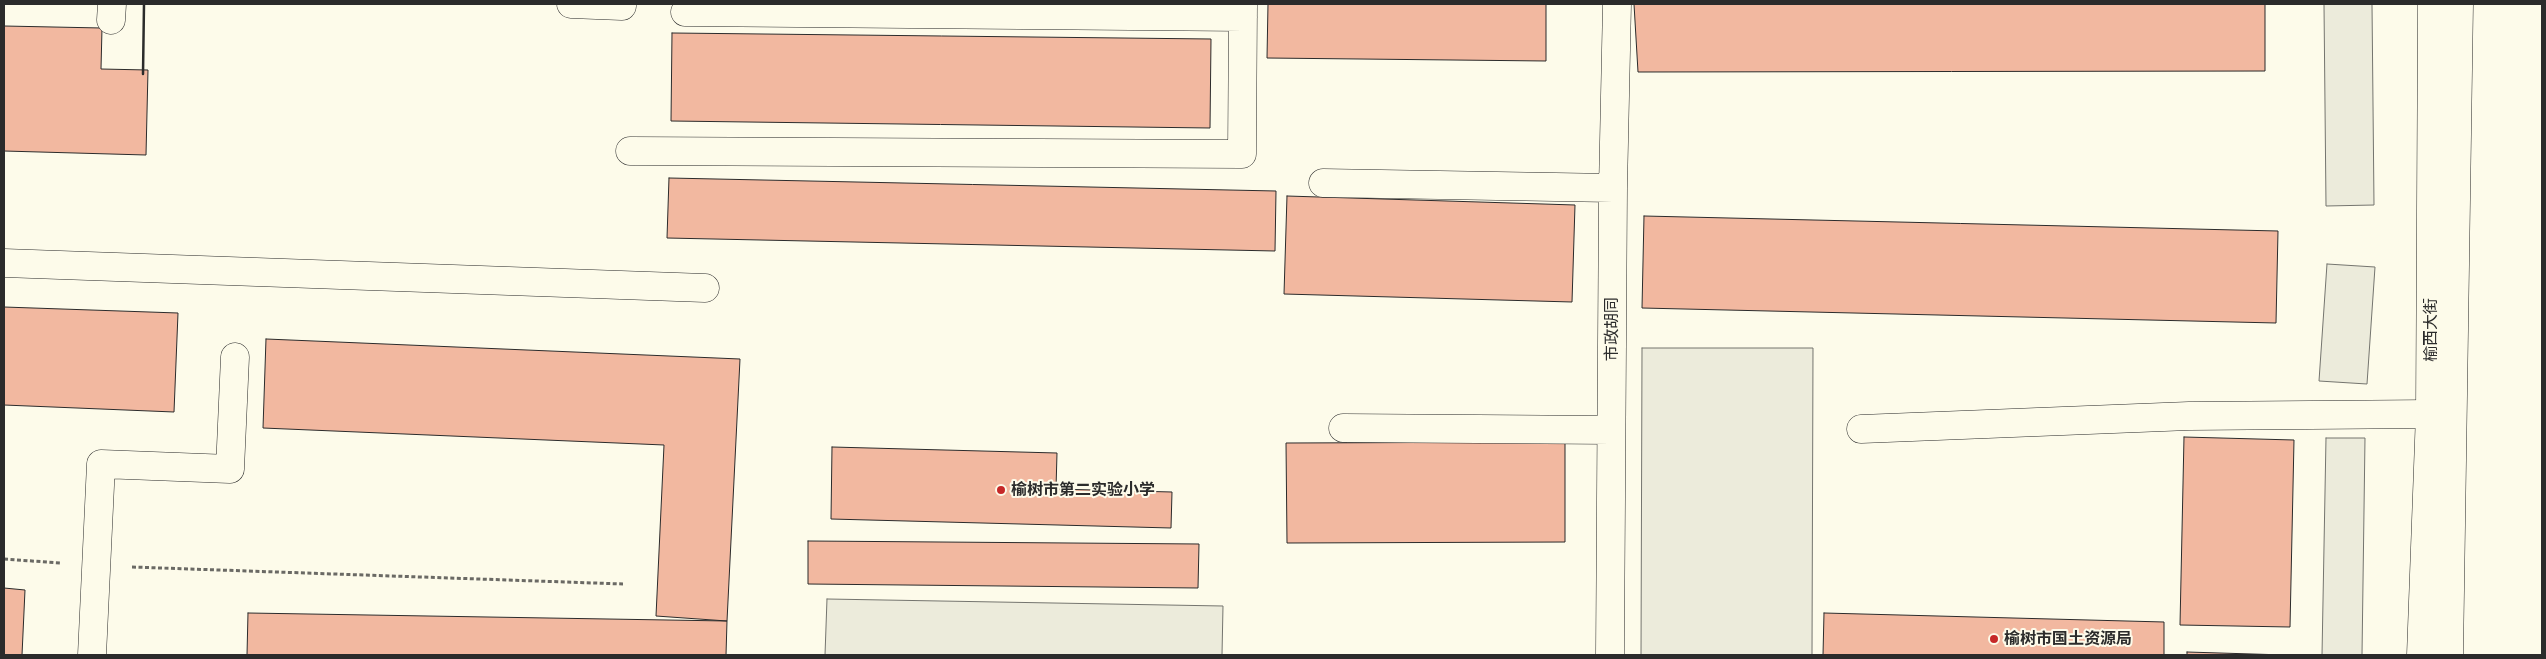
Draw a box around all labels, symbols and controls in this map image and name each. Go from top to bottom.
street label: 市政胡同 [1602,297,1622,361]
street label: 榆西大街 [2421,298,2441,362]
place label: 榆树市第二实验小学 [1011,480,1155,500]
marker: 榆树市第二实验小学 [995,484,1007,496]
place label: 榆树市国土资源局 [2004,629,2132,649]
marker: 榆树市国土资源局 [1988,633,2000,645]

